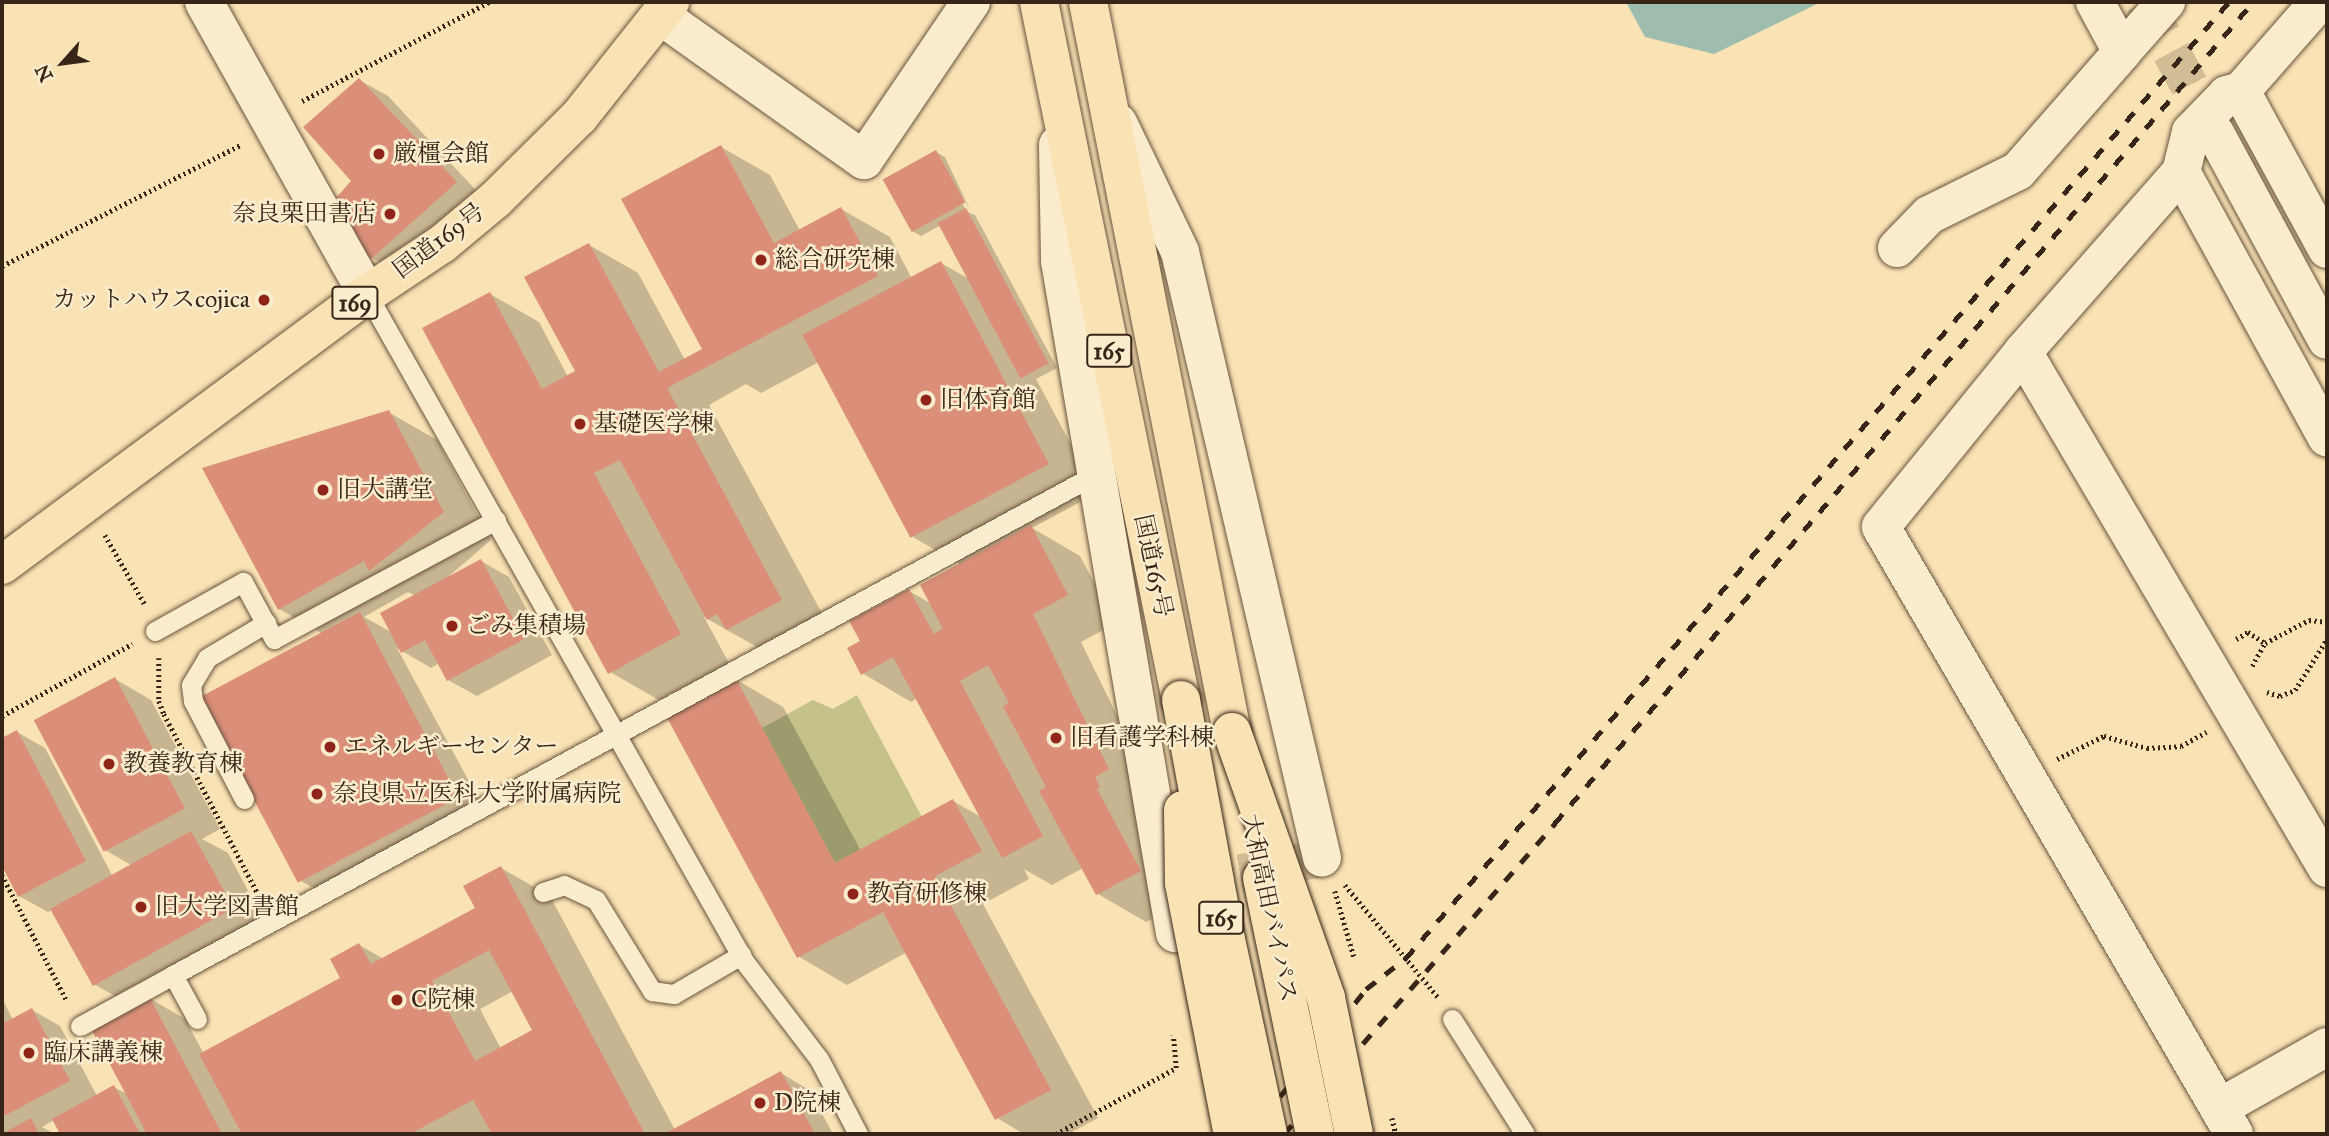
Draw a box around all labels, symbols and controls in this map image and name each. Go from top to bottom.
north arrow [28,28,98,98]
text: N [30,61,58,86]
place label: 厳橿会館 [393,140,489,168]
marker: 厳橿会館 [371,146,387,162]
street label: 国道169号 [388,197,490,285]
place label: 奈良栗田書店 [232,200,376,228]
marker: 奈良栗田書店 [382,206,398,222]
place label: 総合研究棟 [775,246,895,274]
marker: 総合研究棟 [753,252,769,268]
road number: 169 [330,284,380,322]
place label: カットハウスcojica [51,286,250,314]
marker: カットハウスcojica [256,292,272,308]
road number: 165 [1084,332,1134,370]
place label: 旧体育館 [940,386,1036,414]
marker: 旧体育館 [918,392,934,408]
place label: 基礎医学棟 [594,410,714,438]
marker: 基礎医学棟 [572,416,588,432]
place label: 旧大講堂 [337,476,433,504]
marker: 旧大講堂 [315,482,331,498]
street label: 国道165号 [1128,512,1178,620]
place label: ごみ集積場 [466,612,586,640]
marker: ごみ集積場 [444,618,460,634]
place label: 旧看護学科棟 [1070,724,1214,752]
marker: 旧看護学科棟 [1048,730,1064,746]
place label: エネルギーセンター [344,733,560,761]
marker: エネルギーセンター [322,739,338,755]
place label: 教養教育棟 [123,750,243,778]
marker: 教養教育棟 [101,756,117,772]
place label: 奈良県立医科大学附属病院 [333,780,621,808]
marker: 奈良県立医科大学附属病院 [307,784,327,804]
street label: 大和高田バイパス [1235,811,1303,1005]
place label: 教育研修棟 [867,880,987,908]
marker: 教育研修棟 [845,886,861,902]
place label: 旧大学図書館 [155,893,299,921]
road number: 165 [1196,898,1246,937]
marker: 旧大学図書館 [133,899,149,915]
place label: C院棟 [411,986,475,1014]
marker: C院棟 [389,992,405,1008]
place label: 臨床講義棟 [43,1039,163,1067]
marker: 臨床講義棟 [21,1045,37,1061]
place label: D院棟 [774,1089,841,1117]
marker: D院棟 [752,1095,768,1111]

